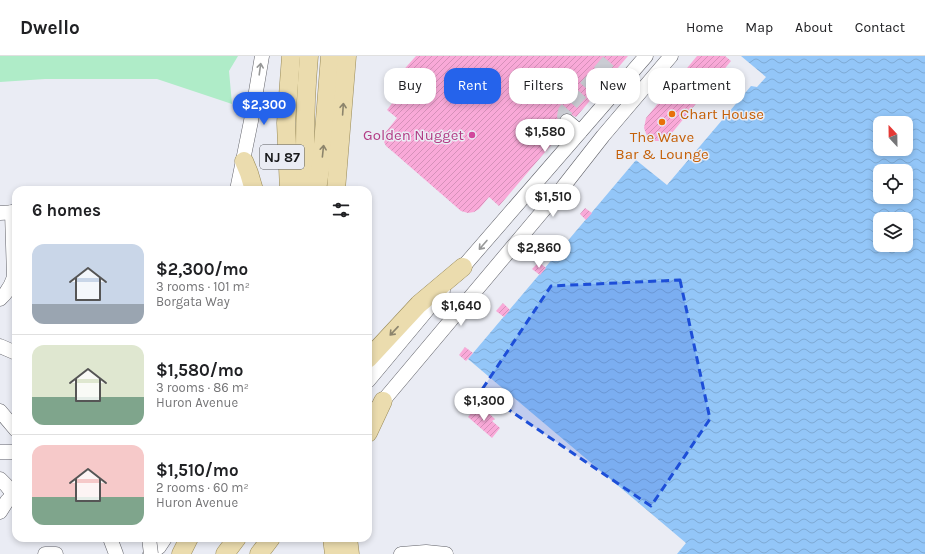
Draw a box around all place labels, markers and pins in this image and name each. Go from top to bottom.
pin: $2,300 [231,92,297,126]
place label: Chart House [680,105,764,123]
marker: Chart House [667,109,677,119]
marker: The Wave Bar & Lounge [657,117,667,127]
pin: $1,580 [512,119,578,153]
place label: Golden Nugget [363,126,464,144]
place label: The Wave Bar & Lounge [615,128,709,163]
marker: Golden Nugget [467,130,477,140]
pin: $1,510 [520,184,586,218]
pin: $2,860 [506,235,572,269]
pin: $1,640 [428,293,494,327]
pin: $1,300 [451,388,517,422]

